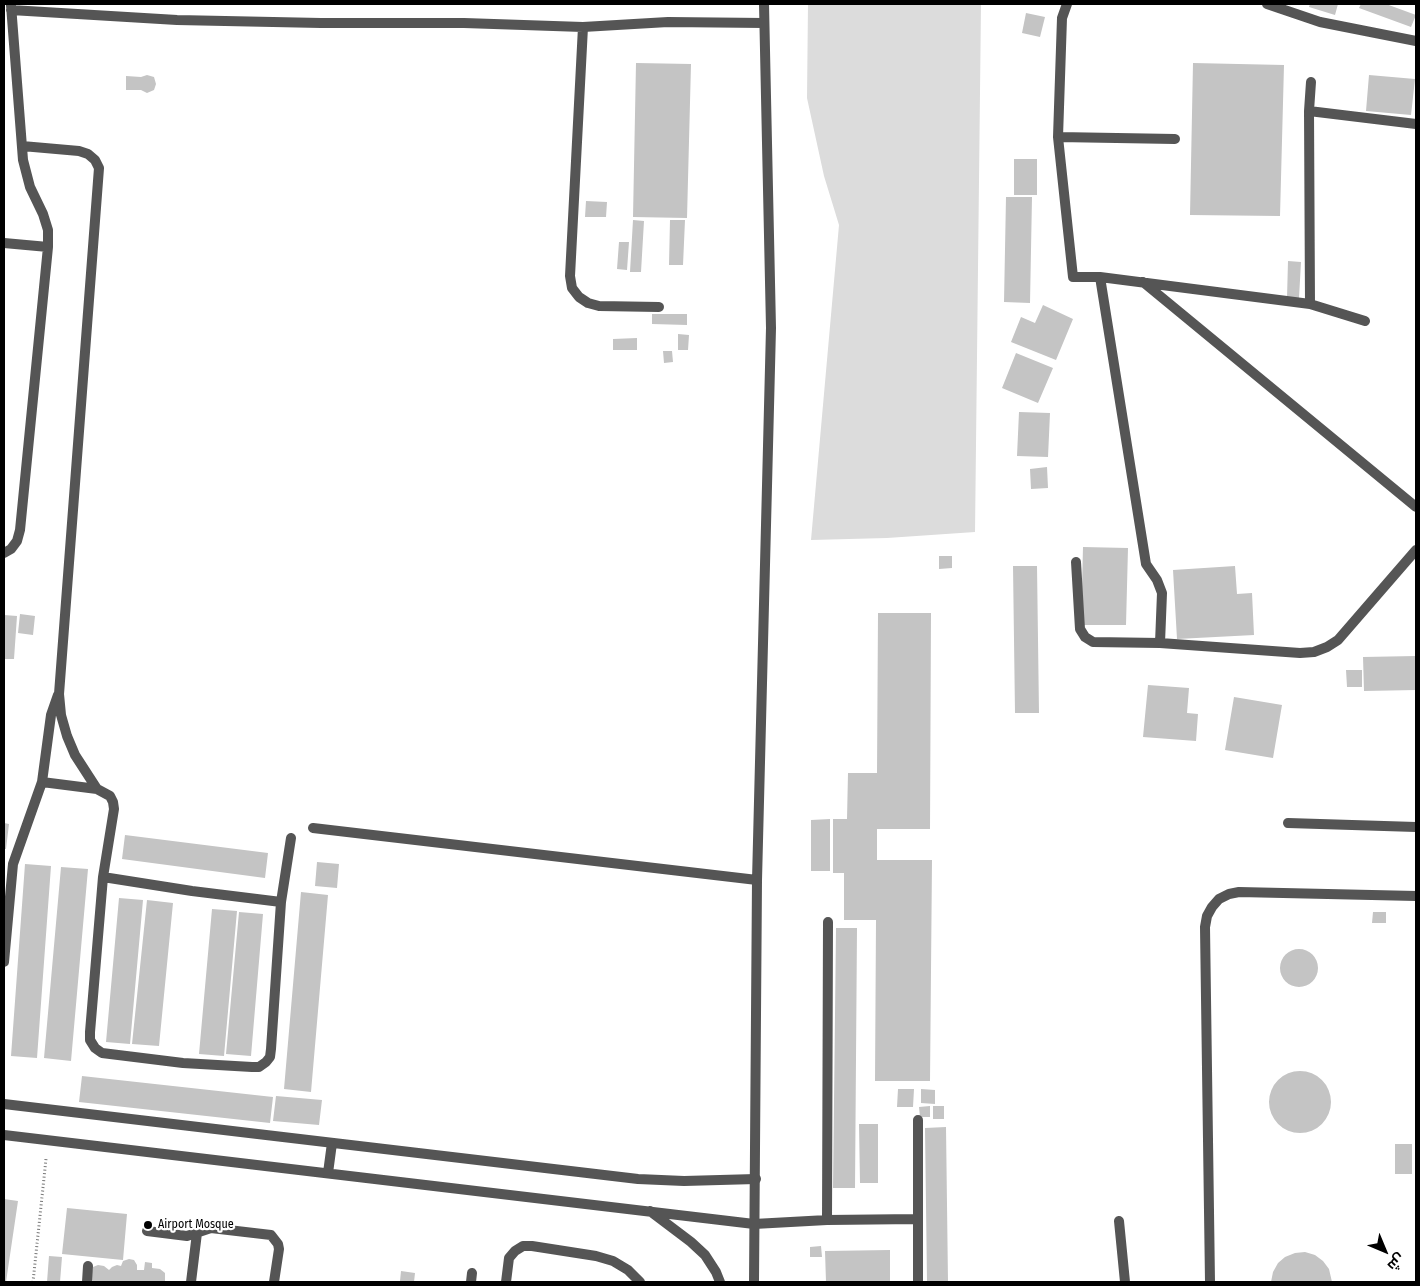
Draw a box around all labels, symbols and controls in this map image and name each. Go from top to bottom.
place label: Airport Mosque [158,1218,234,1232]
marker: Airport Mosque [142,1219,154,1231]
north arrow [1360,1226,1410,1276]
text: ش [1384,1250,1408,1274]

